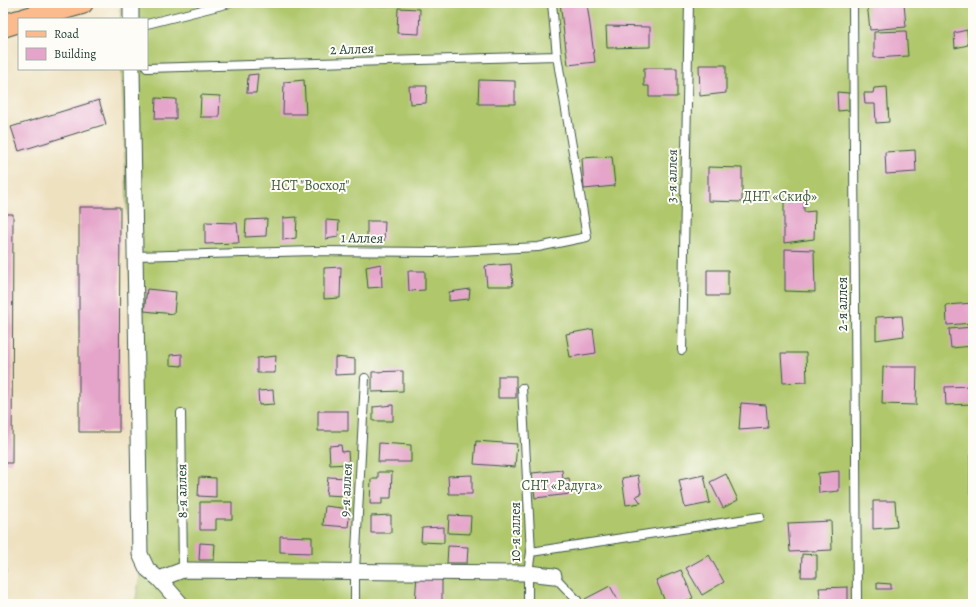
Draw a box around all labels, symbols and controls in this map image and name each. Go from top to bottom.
legend [18,18,148,70]
text: Road [54,26,80,42]
street label: 2 Аллея [329,39,375,59]
text: Building [54,46,96,62]
street label: 3-я аллея [662,149,682,203]
park label: НСТ "Восход" [271,176,349,195]
park label: ДНТ «Скиф» [743,187,817,206]
street label: 1 Аллея [341,228,384,248]
street label: 2-я аллея [833,277,852,331]
street label: 9-я аллея [335,462,357,518]
street label: 8-я аллея [172,463,192,518]
park label: СНТ «Радуга» [522,476,602,495]
street label: 10-я аллея [506,502,525,562]

